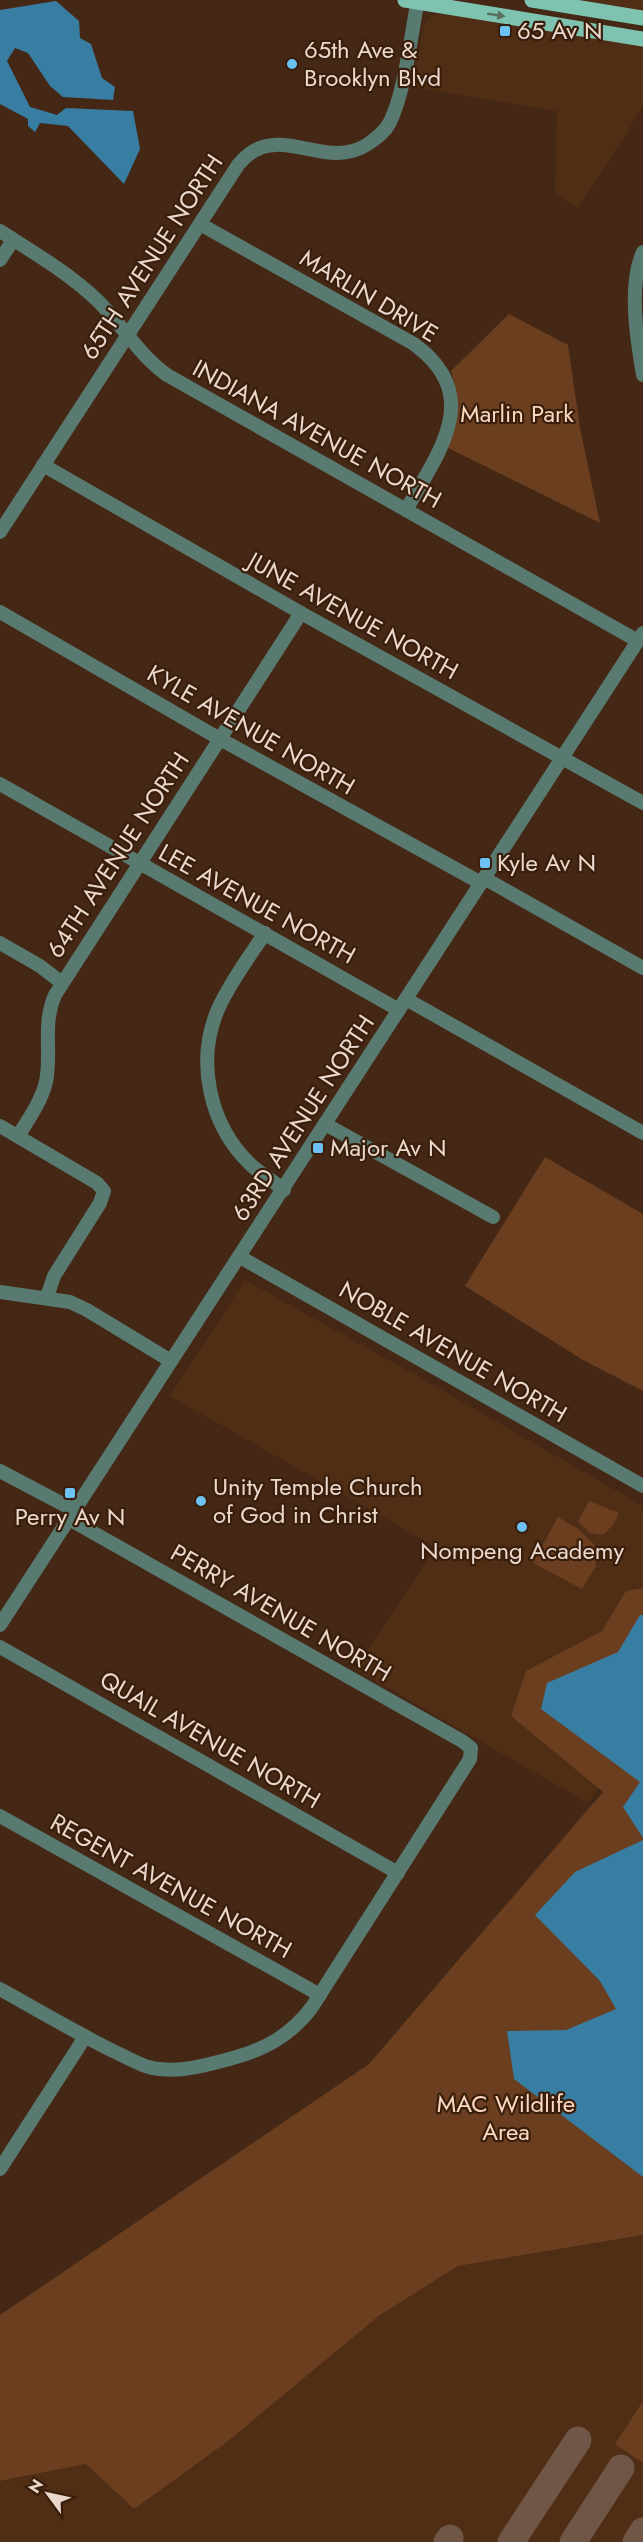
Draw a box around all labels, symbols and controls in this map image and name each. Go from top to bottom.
one-way arrow [486,11,505,20]
place label: 65 Av N [517,13,603,48]
marker: 65 Av N [498,24,512,38]
place label: 65th Ave & Brooklyn Blvd [304,32,441,95]
marker: 65th Ave & Brooklyn Blvd [285,57,299,71]
street label: 65TH AVENUE NORTH [72,147,231,366]
street label: MARLIN DRIVE [293,240,445,351]
street label: INDIANA AVENUE NORTH [186,350,448,517]
park label: Marlin Park [460,396,574,431]
street label: JUNE AVENUE NORTH [239,542,465,688]
street label: KYLE AVENUE NORTH [141,656,362,803]
street label: 64TH AVENUE NORTH [38,745,197,965]
street label: LEE AVENUE NORTH [152,835,362,972]
place label: Kyle Av N [497,845,596,880]
marker: Kyle Av N [478,856,492,870]
street label: 63RD AVENUE NORTH [223,1008,383,1228]
place label: Major Av N [330,1130,447,1165]
marker: Major Av N [311,1141,325,1155]
street label: NOBLE AVENUE NORTH [333,1272,574,1431]
place label: Unity Temple Church of God in Christ [213,1469,423,1532]
marker: Perry Av N [63,1486,77,1500]
marker: Unity Temple Church of God in Christ [194,1494,208,1508]
place label: Perry Av N [15,1499,125,1534]
marker: Nompeng Academy [515,1520,529,1534]
place label: Nompeng Academy [420,1533,624,1568]
street label: PERRY AVENUE NORTH [164,1535,398,1690]
street label: QUAIL AVENUE NORTH [93,1662,327,1817]
street label: REGENT AVENUE NORTH [44,1805,298,1967]
park label: MAC Wildlife Area [437,2086,575,2149]
north arrow [18,2464,78,2524]
text: N [23,2475,49,2498]

